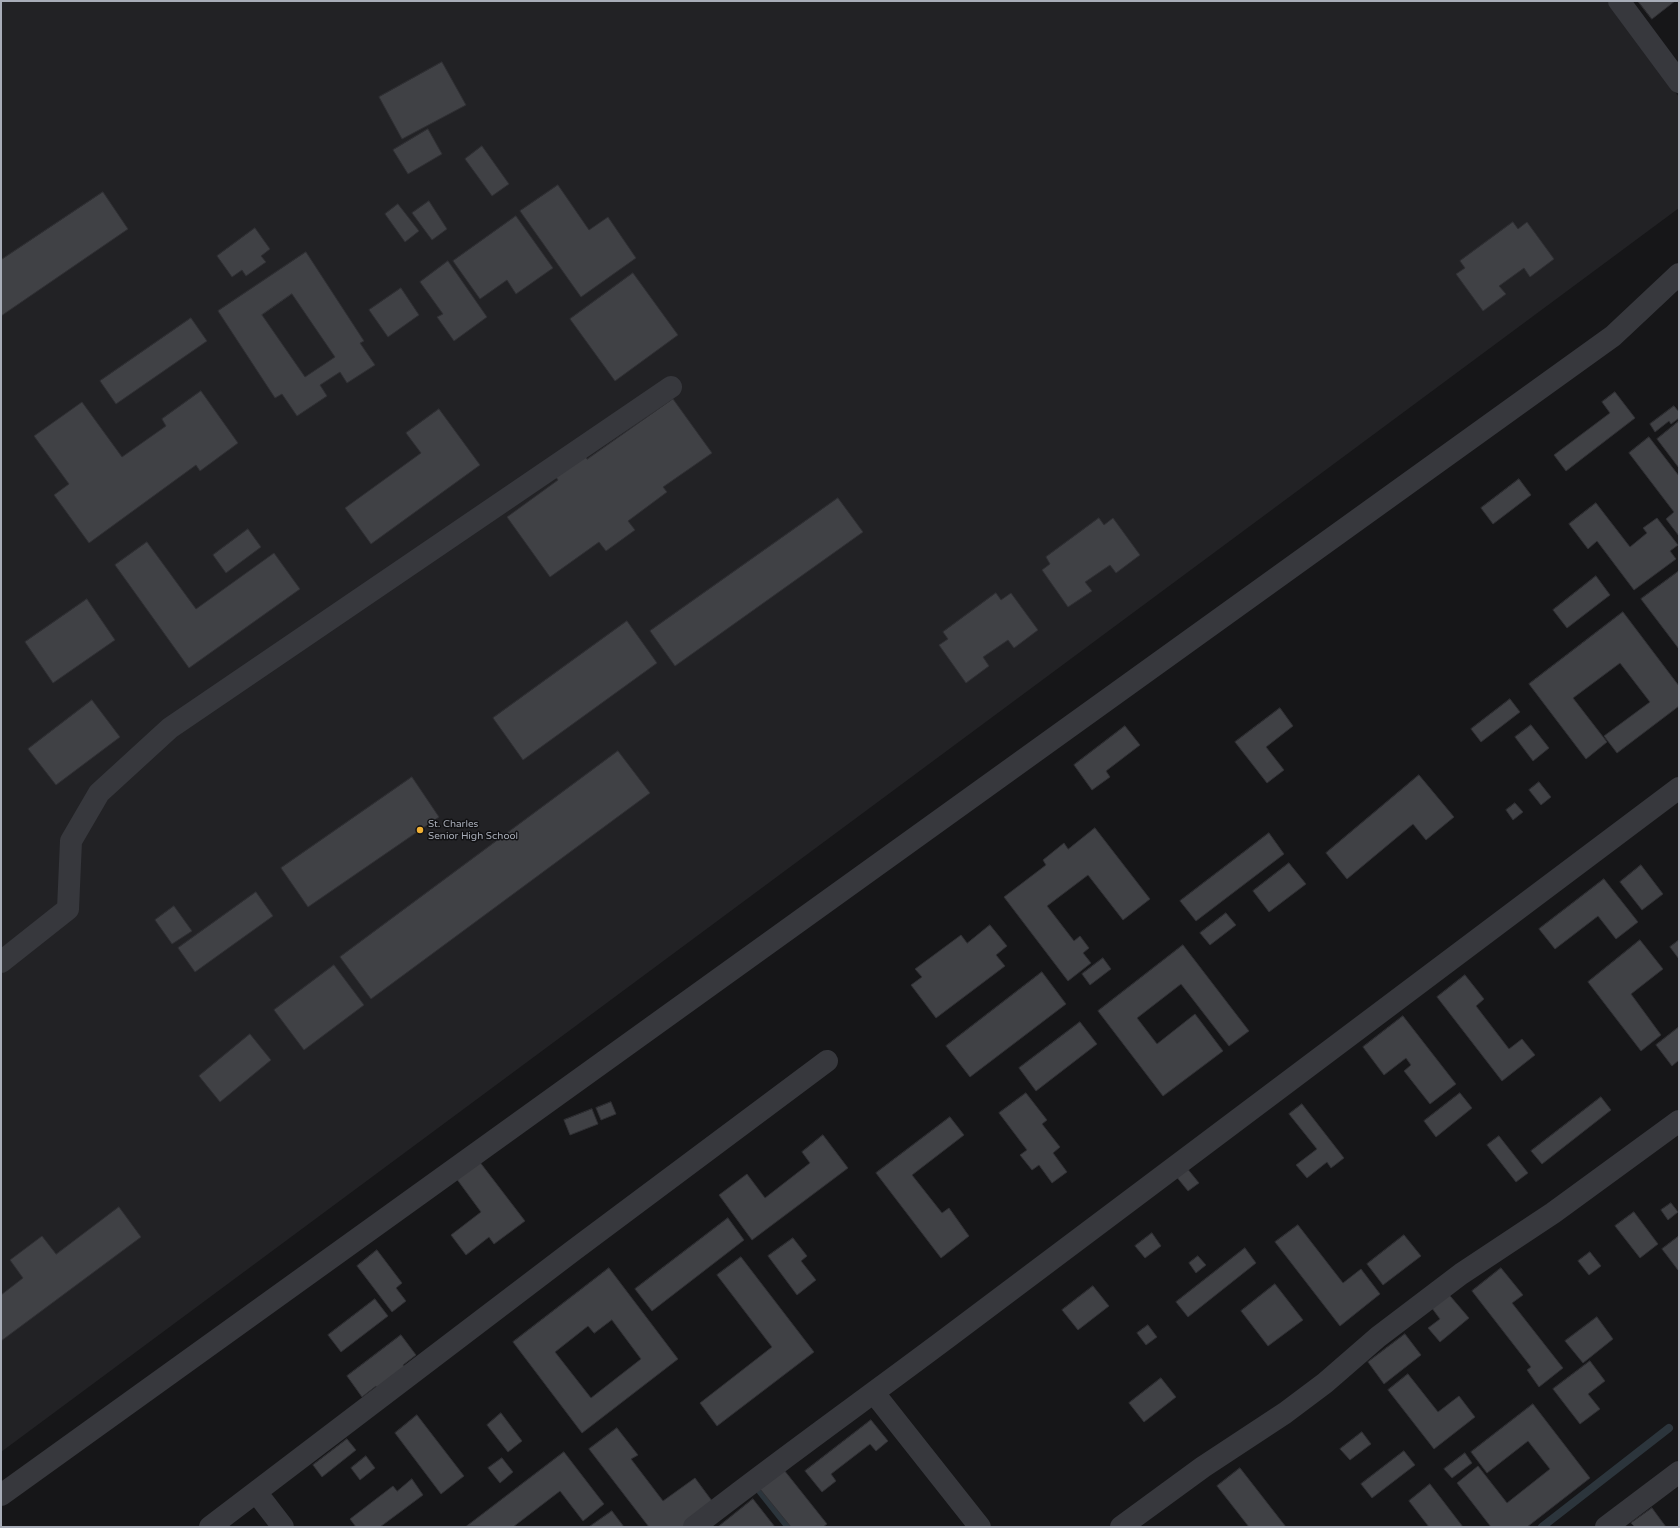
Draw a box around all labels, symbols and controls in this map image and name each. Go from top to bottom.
place label: St. Charles Senior High School [428,818,518,842]
marker: St. Charles Senior High School [415,825,425,835]

